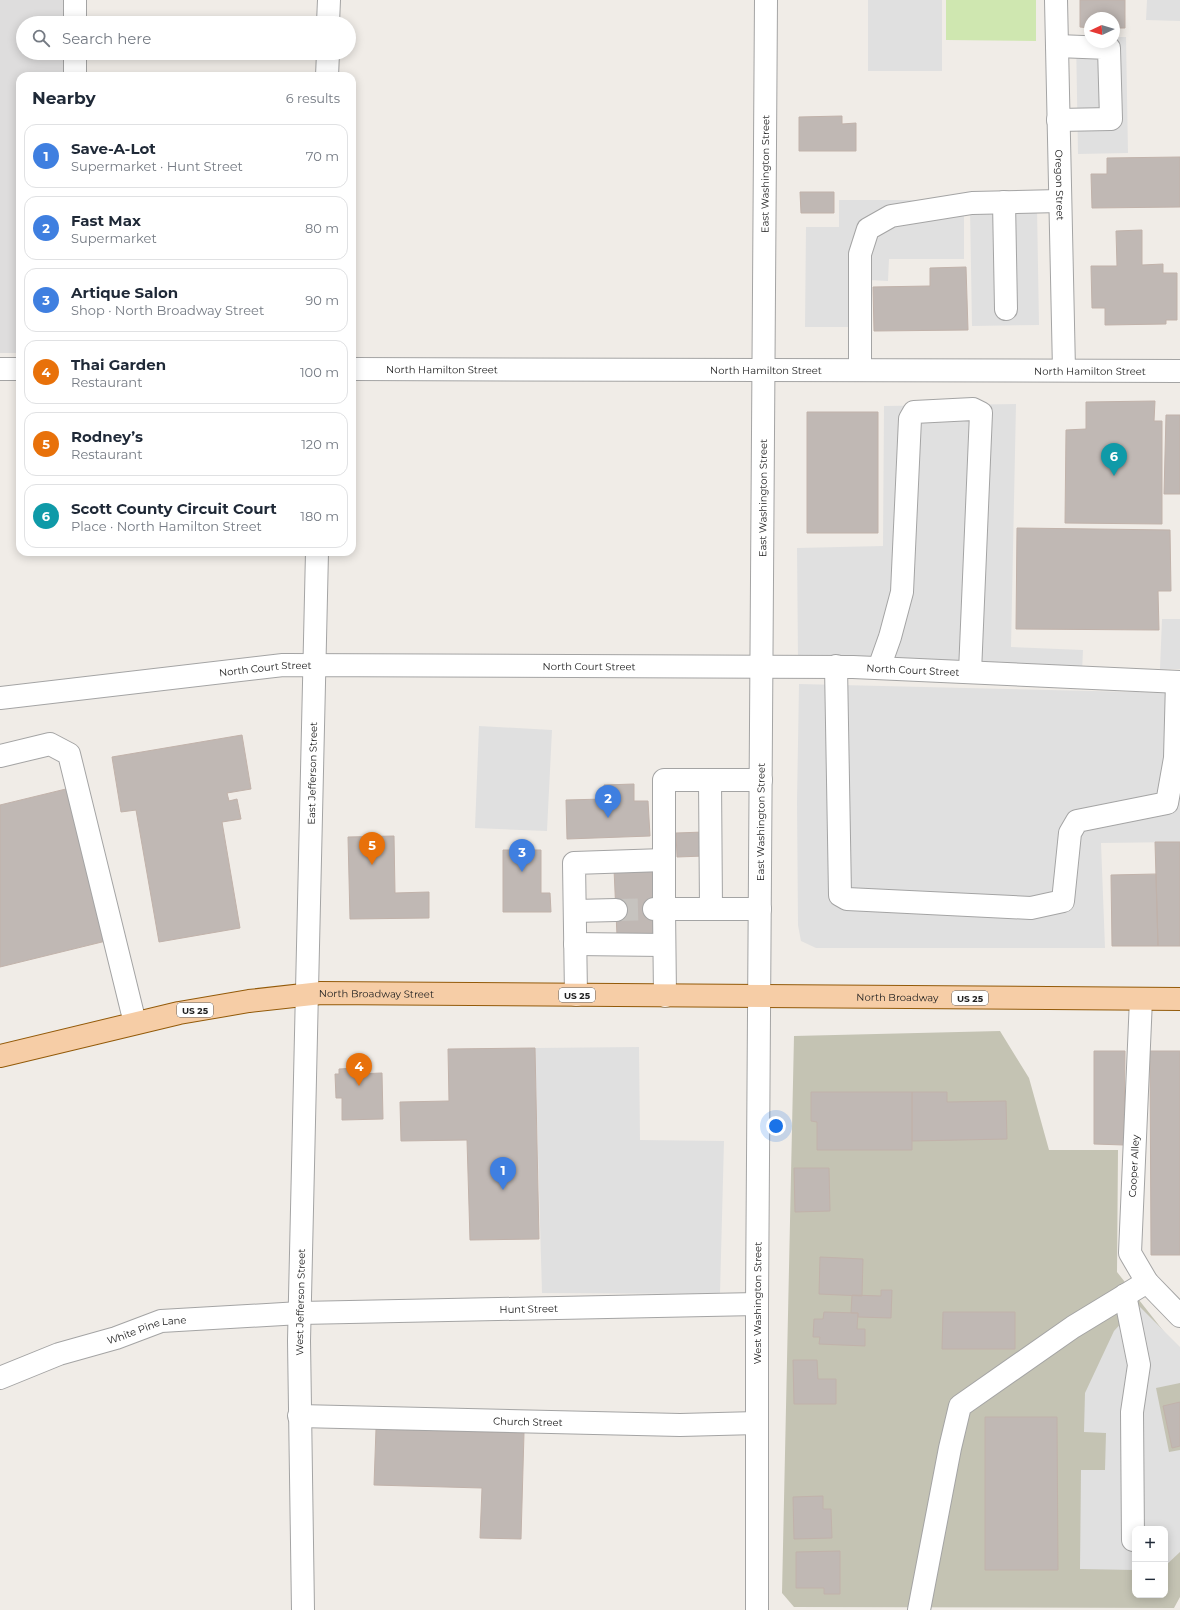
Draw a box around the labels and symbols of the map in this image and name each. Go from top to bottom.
north arrow [1084,12,1120,48]
street label: East Washington Street [758,115,772,233]
street label: Oregon Street [1053,149,1067,221]
street label: North Hamilton Street [386,363,498,376]
street label: North Hamilton Street [710,363,822,377]
street label: North Hamilton Street [1034,364,1146,377]
street label: East Washington Street [756,439,769,557]
pin: 6 [1101,443,1127,476]
street label: North Court Street [218,658,312,679]
street label: North Court Street [543,659,636,673]
street label: North Court Street [866,661,960,678]
street label: East Jefferson Street [304,722,320,825]
street label: East Washington Street [753,763,767,881]
pin: 2 [595,785,621,818]
pin: 5 [359,832,385,865]
pin: 3 [509,839,535,872]
street label: North Broadway Street [319,986,434,1000]
road number: US 25 [559,988,595,1002]
street label: North Broadway [856,990,939,1004]
road number: US 25 [952,991,988,1005]
road number: US 25 [177,1003,213,1017]
pin: 4 [346,1053,372,1086]
your location [766,1116,786,1136]
street label: Cooper Alley [1126,1134,1142,1198]
pin: 1 [490,1157,516,1190]
street label: West Washington Street [750,1242,764,1364]
street label: West Jefferson Street [292,1248,308,1356]
street label: Hunt Street [499,1301,558,1316]
street label: White Pine Lane [105,1313,187,1347]
street label: Church Street [493,1414,563,1429]

